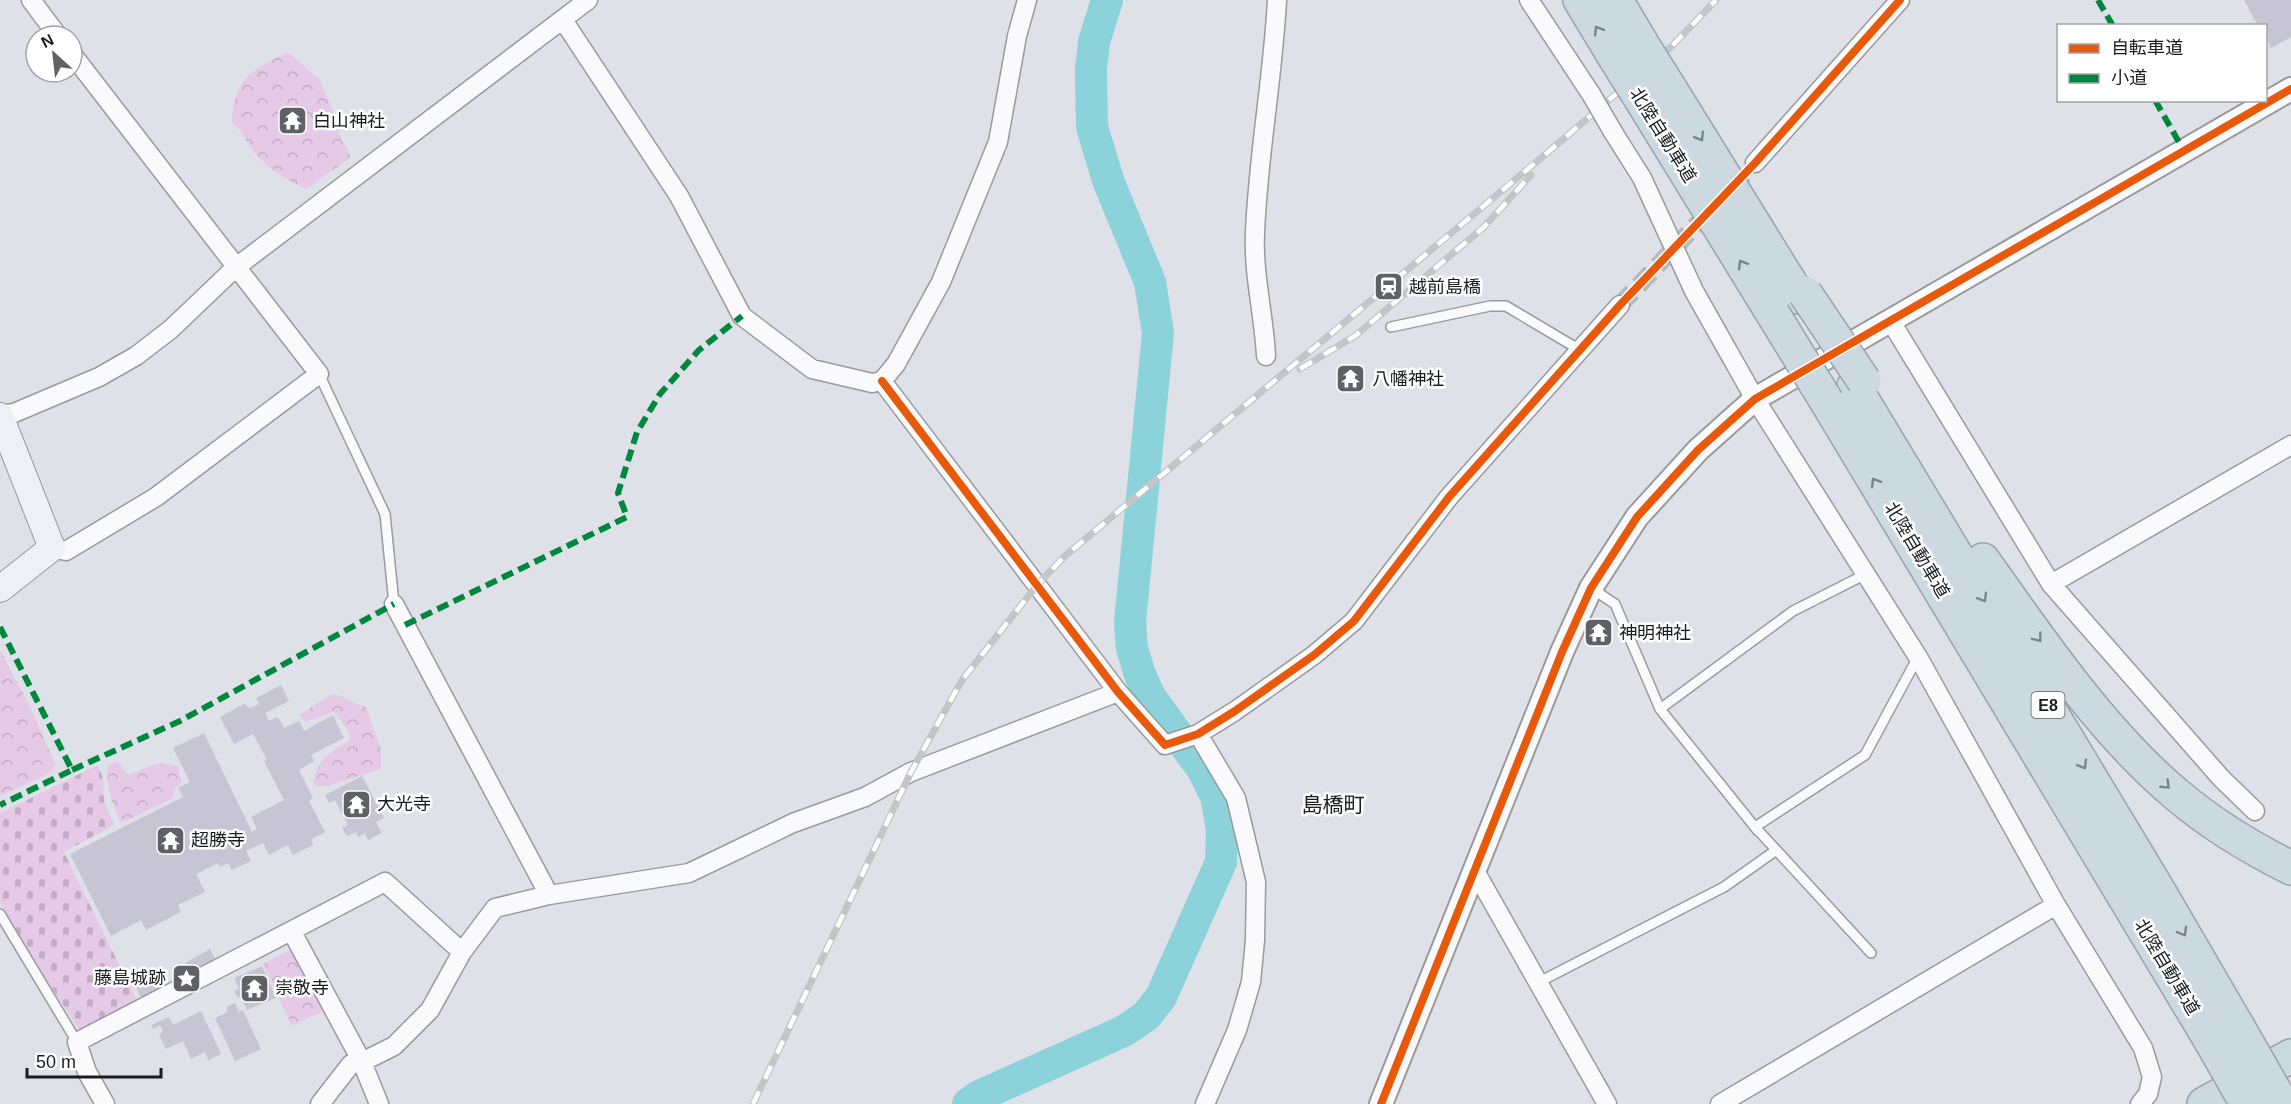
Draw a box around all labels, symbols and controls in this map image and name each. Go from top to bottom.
north arrow [24,24,84,84]
legend [2057,24,2267,102]
one-way arrow [1594,26,1606,36]
text: N [38,31,56,51]
text: 自転車道 [2111,38,2183,58]
text: 小道 [2111,68,2147,88]
street label: 北陸自動車道 [1626,84,1700,186]
temple icon: 白山神社 [276,105,308,137]
place label: 白山神社 [313,111,385,131]
one-way arrow [1693,131,1705,141]
one-way arrow [1738,260,1750,270]
station icon: 越前島橋 [1372,271,1404,303]
place label: 越前島橋 [1409,277,1481,297]
temple icon: 八幡神社 [1335,363,1367,395]
place label: 八幡神社 [1372,369,1444,389]
one-way arrow [1871,478,1883,488]
street label: 北陸自動車道 [1881,499,1953,601]
one-way arrow [1975,592,1987,602]
temple icon: 神明神社 [1582,617,1614,649]
place label: 神明神社 [1619,623,1691,643]
one-way arrow [2031,631,2042,642]
road number: E8 [2032,692,2064,718]
one-way arrow [2076,759,2088,769]
one-way arrow [2159,777,2170,788]
temple icon: 大光寺 [340,788,372,820]
district label: 島橋町 [1302,793,1365,816]
place label: 大光寺 [377,794,431,814]
temple icon: 超勝寺 [154,824,186,856]
place label: 超勝寺 [191,830,245,850]
street label: 北陸自動車道 [2131,916,2203,1018]
one-way arrow [2176,926,2187,936]
place icon: 藤島城跡 [171,962,203,994]
place label: 藤島城跡 [94,968,166,988]
temple icon: 崇敬寺 [238,972,270,1004]
place label: 崇敬寺 [275,978,329,998]
scale bar [27,1041,160,1079]
text: 50 m [36,1052,76,1072]

